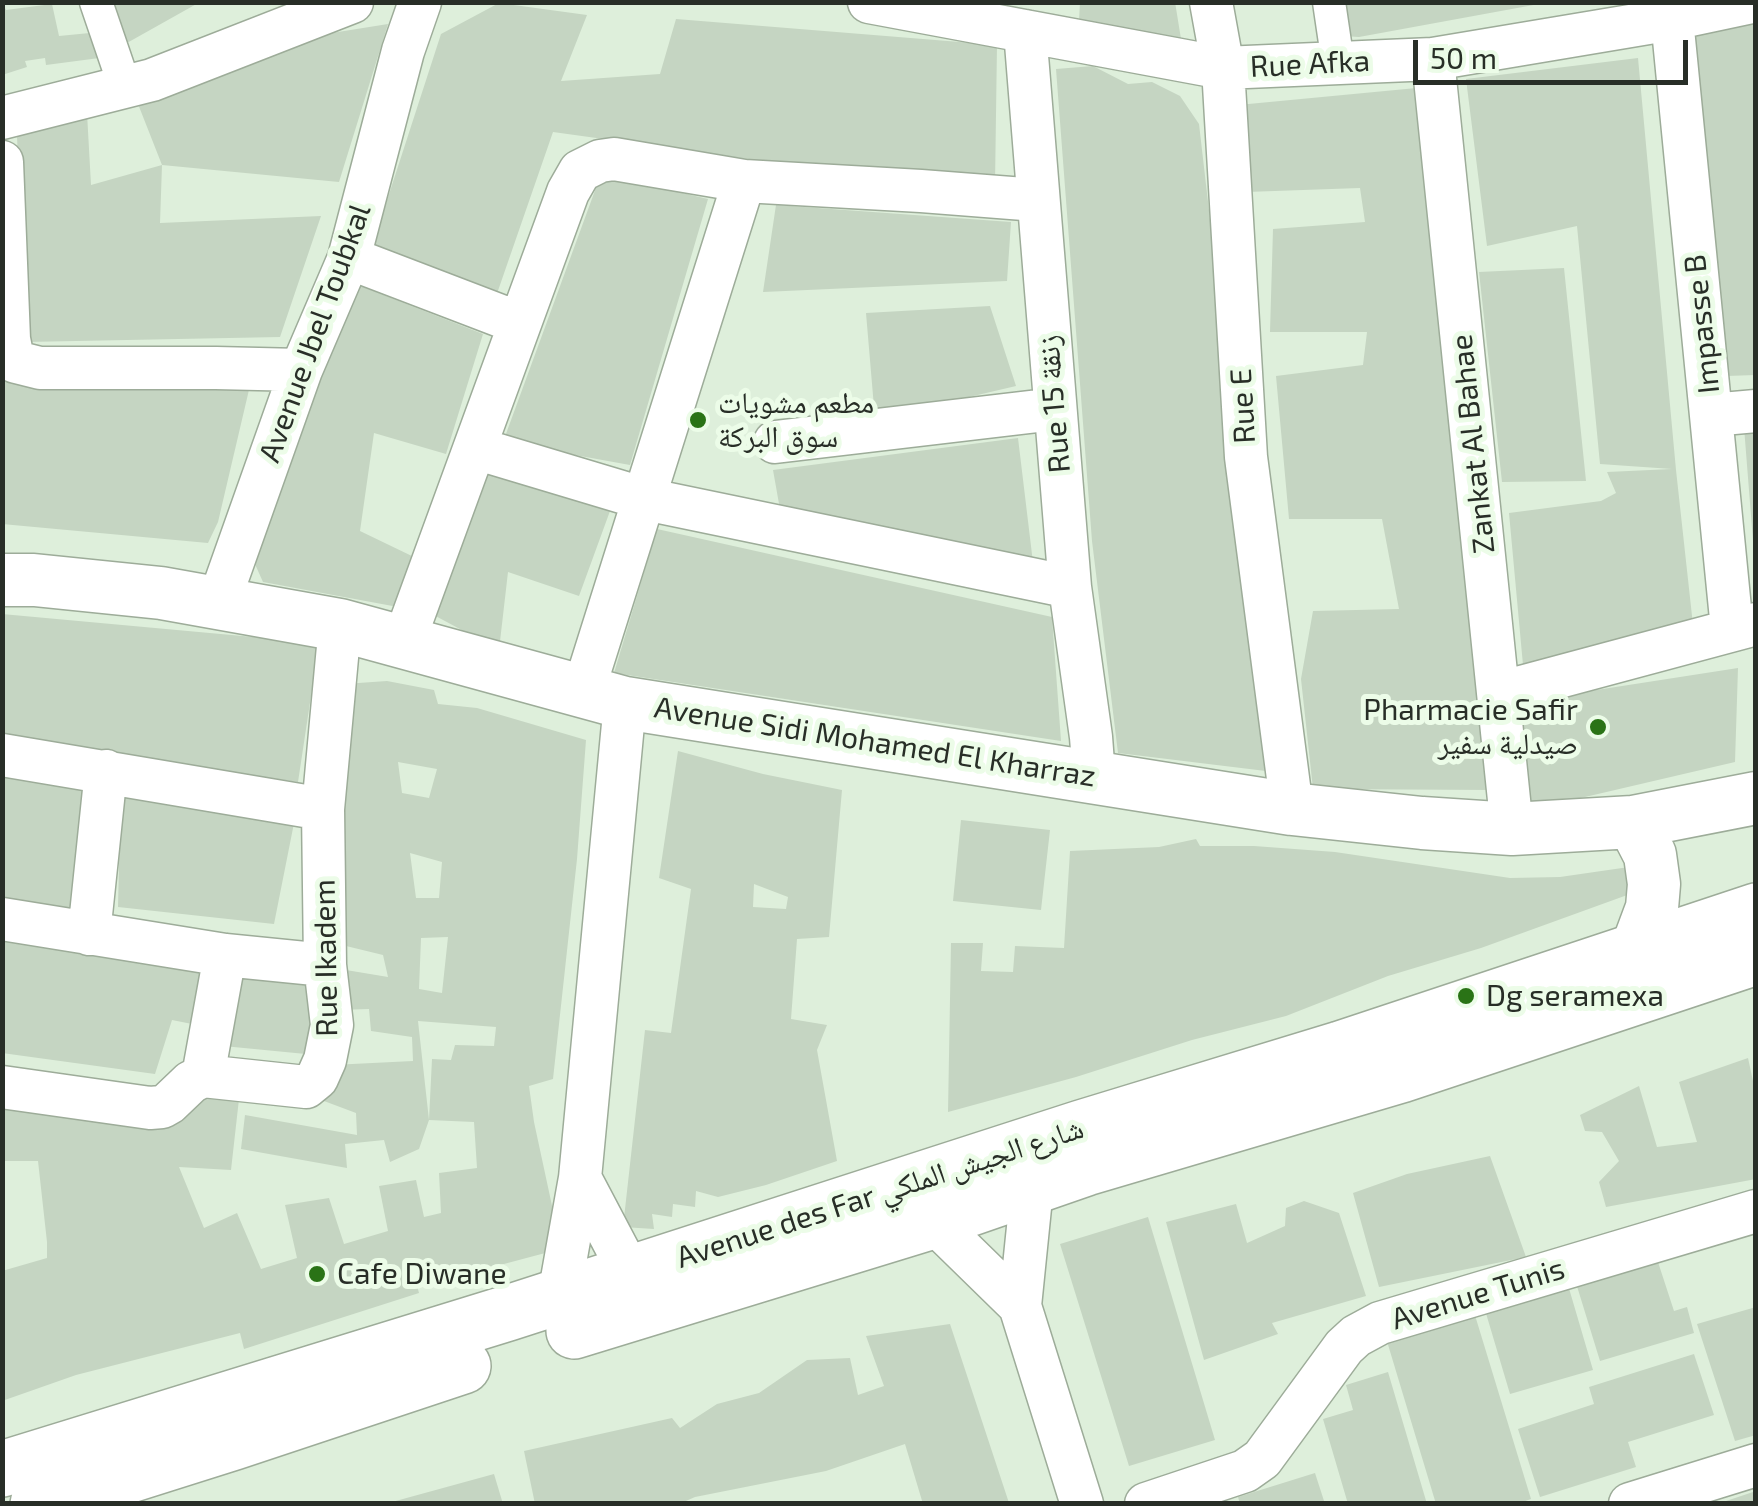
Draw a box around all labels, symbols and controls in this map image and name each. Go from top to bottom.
scale bar [1418,20,1693,82]
text: 50 m [1430,39,1497,75]
street label: Rue Afka [1249,43,1371,85]
street label: Avenue Jbel Toubkal [252,199,378,467]
street label: Impasse B [1677,253,1727,395]
street label: Zankat Al Bahae [1444,333,1502,555]
street label: Rue 15 زنقة [1030,334,1078,474]
street label: Rue E [1223,367,1263,445]
place label: مطعم مشويات سوق البركة [718,385,874,456]
marker: مطعم مشويات سوق البركة [687,409,709,431]
street label: Avenue Sidi Mohamed El Kharraz [652,689,1098,795]
place label: Pharmacie Safir صيدلية سفير [1363,692,1578,762]
marker: Pharmacie Safir صيدلية سفير [1587,716,1609,738]
street label: Rue Ikadem [307,879,345,1037]
place label: Dg seramexa [1486,978,1664,1014]
marker: Dg seramexa [1455,985,1477,1007]
street label: Avenue des Far شارع الجيش الملكي [672,1110,1088,1276]
street label: Avenue Tunis [1387,1251,1569,1337]
place label: Cafe Diwane [337,1256,507,1292]
marker: Cafe Diwane [306,1263,328,1285]

